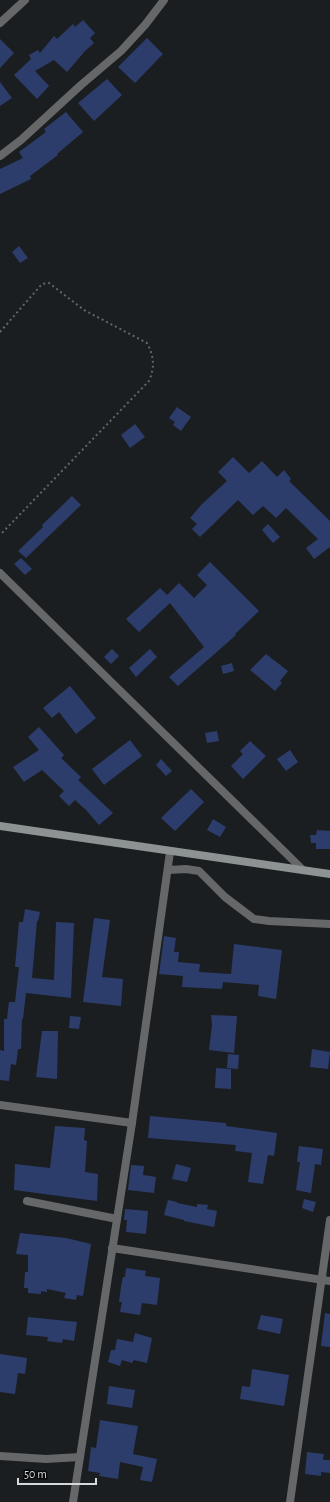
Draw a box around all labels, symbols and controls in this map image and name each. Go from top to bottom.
scale bar [18,1460,96,1486]
text: 50 m [24,1468,47,1480]

